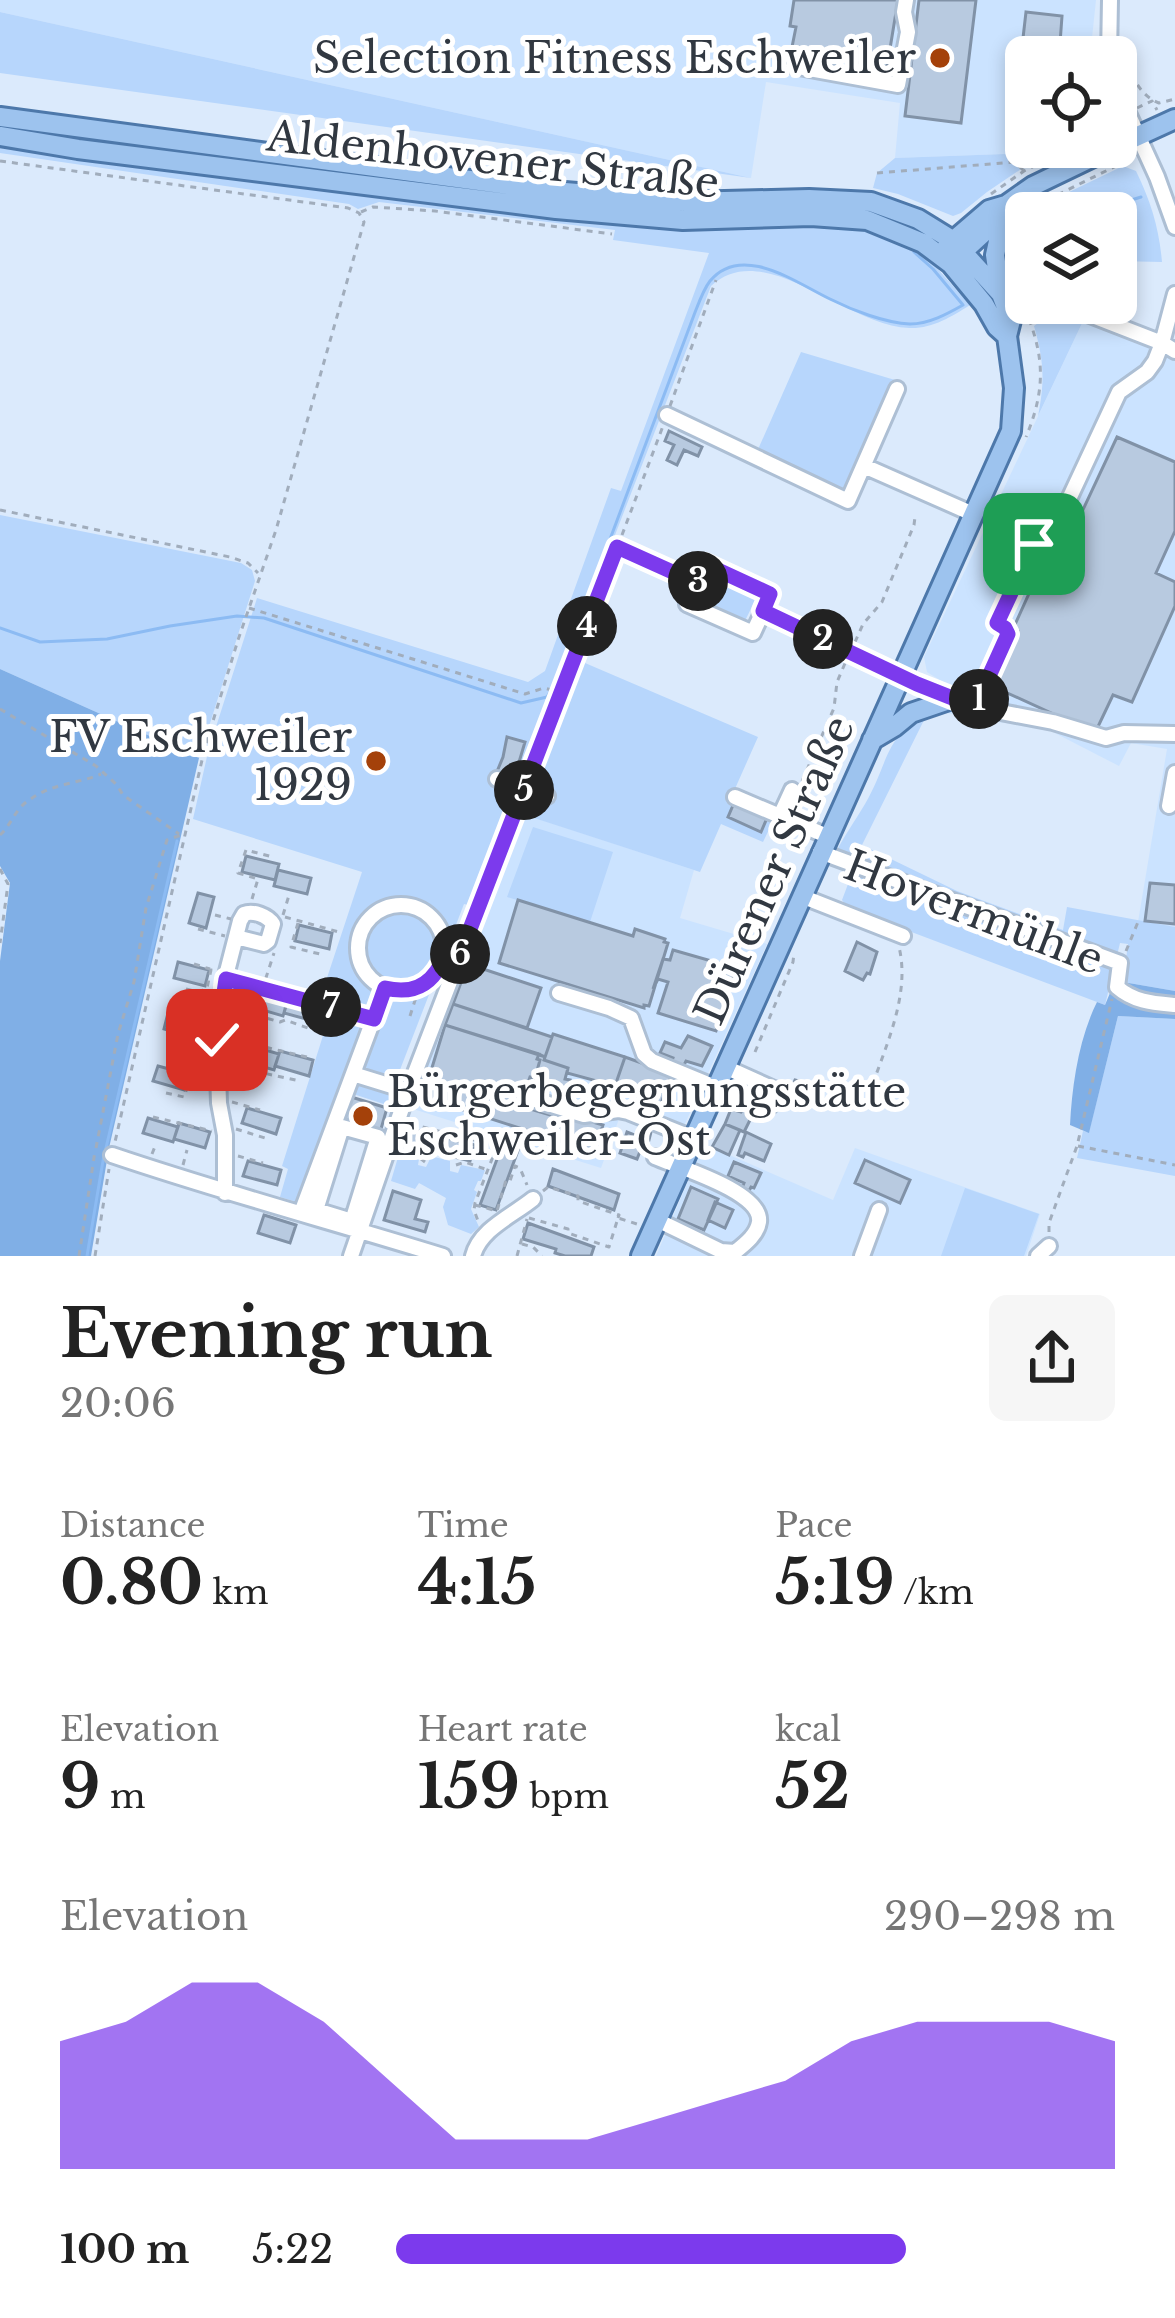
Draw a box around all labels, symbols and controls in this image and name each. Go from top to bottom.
place label: Selection Fitness Eschweiler [313,32,916,84]
map controls [1005,36,1137,324]
button: locate [1005,36,1137,168]
marker: Selection Fitness Eschweiler [927,45,953,71]
street label: Aldenhovener Straße [263,109,722,209]
button: layers [1005,192,1137,324]
pin [983,493,1085,595]
icon: arrive [1001,511,1067,577]
pin: 3 [668,551,728,611]
text: 3 [687,560,709,601]
pin: 4 [557,596,617,656]
text: 4 [576,605,598,646]
pin: 2 [793,609,853,669]
text: 2 [812,618,834,659]
pin: 1 [949,669,1009,729]
text: 1 [972,678,986,719]
street label: Dürener Straße [683,708,865,1032]
place label: FV Eschweiler 1929 [49,711,352,811]
marker: FV Eschweiler 1929 [363,748,389,774]
pin: 5 [494,760,554,820]
text: 5 [514,769,534,810]
street label: Hovermühle [837,839,1111,985]
pin: 6 [430,924,490,984]
text: 6 [449,933,471,974]
pin: 7 [301,977,361,1037]
text: 7 [322,986,340,1027]
pin [166,989,268,1091]
icon: check [184,1007,250,1073]
place label: Bürgerbegegnungsstätte Eschweiler-Ost [387,1066,906,1166]
marker: Bürgerbegegnungsstätte Eschweiler-Ost [350,1103,376,1129]
text: Evening run [60,1293,493,1375]
button: share [989,1295,1115,1421]
text: 20:06 [60,1379,176,1428]
text: Distance [60,1505,206,1546]
text: Time [418,1505,509,1546]
text: Pace [775,1505,852,1546]
text: 0.80 [60,1546,203,1620]
text: 4:15 [418,1546,536,1620]
text: 5:19 [775,1546,895,1620]
text: km [203,1572,268,1613]
text: /km [895,1572,974,1613]
text: Elevation [60,1709,219,1750]
text: Heart rate [418,1709,588,1750]
text: kcal [775,1709,841,1750]
text: 9 [60,1750,100,1824]
text: 159 [418,1750,520,1824]
text: 52 [775,1750,850,1824]
text: m [100,1776,145,1817]
text: bpm [520,1776,609,1817]
text: Elevation [60,1892,248,1941]
text: 290–298 m [884,1892,1115,1941]
text: 100 m [60,2225,189,2274]
text: 5:22 [252,2225,333,2274]

